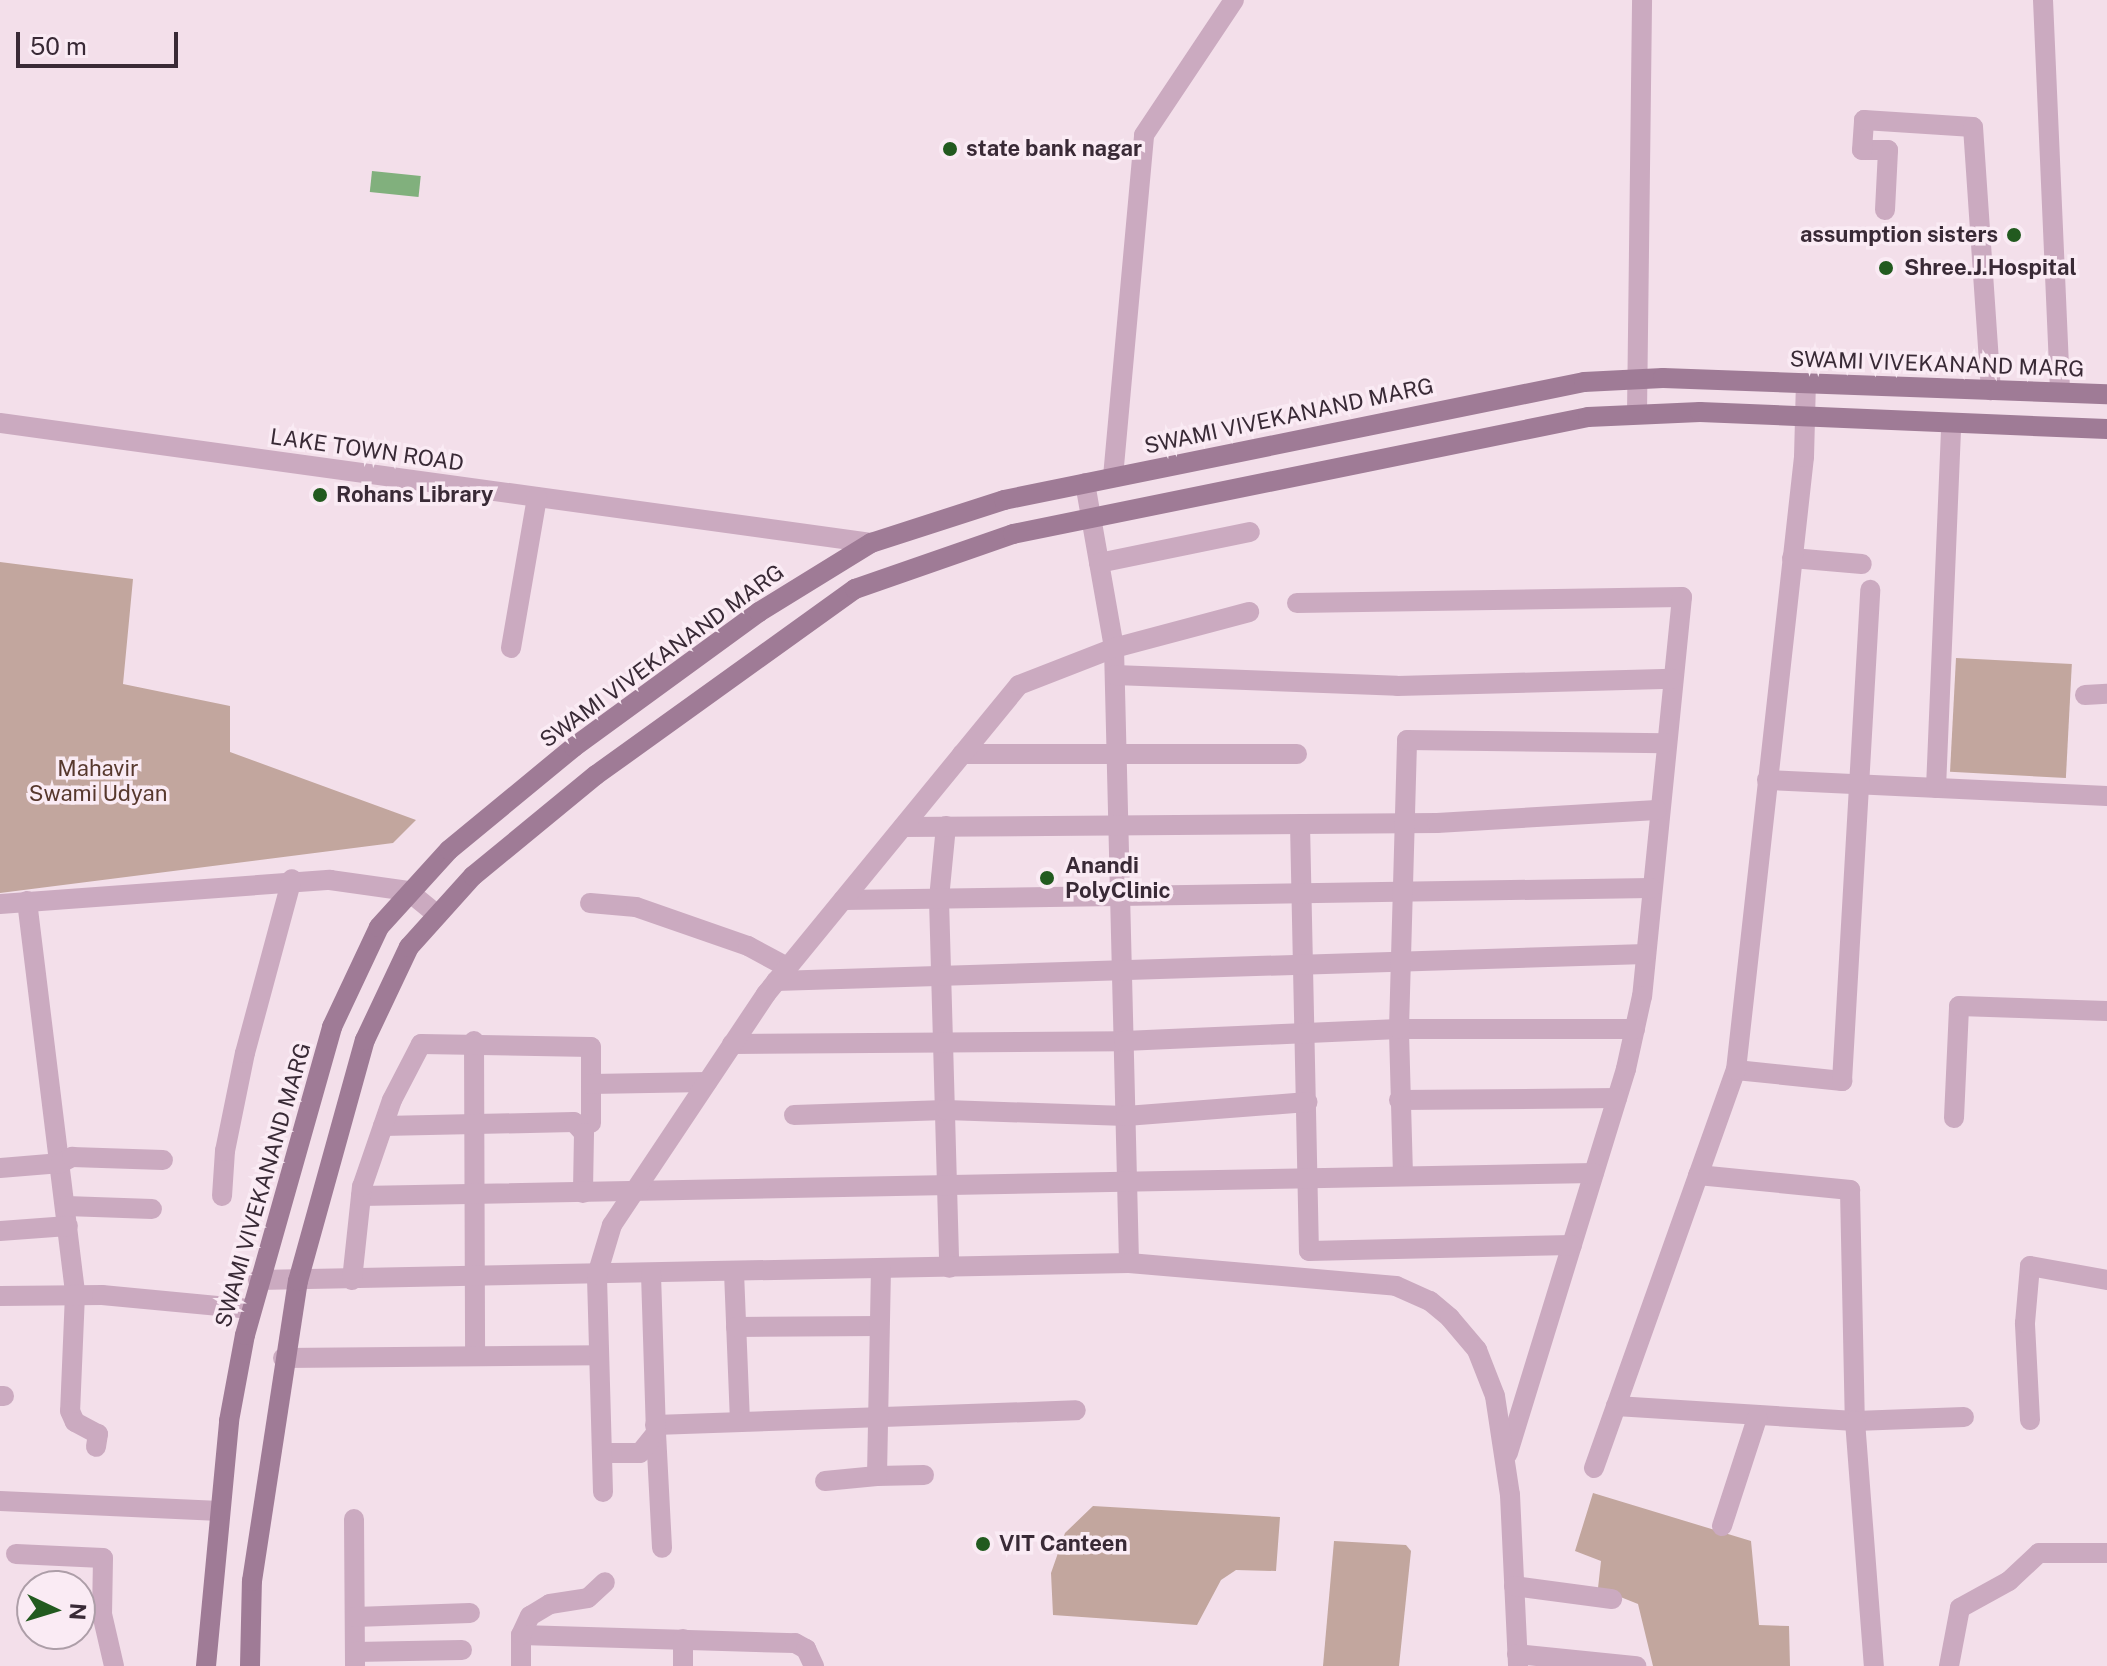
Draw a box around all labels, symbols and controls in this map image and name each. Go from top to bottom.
scale bar [20,16,182,66]
text: 50 m [30,32,87,60]
place label: state bank nagar [966,136,1142,162]
marker: state bank nagar [941,140,959,158]
place label: assumption sisters [1800,222,1998,248]
marker: assumption sisters [2005,226,2023,244]
place label: Shree.J.Hospital [1904,255,2077,281]
marker: Shree.J.Hospital [1875,257,1897,279]
street label: SWAMI VIVEKANAND MARG [1789,346,2085,382]
street label: SWAMI VIVEKANAND MARG [1142,372,1436,460]
street label: LAKE TOWN ROAD [269,423,465,477]
place label: Rohans Library [336,482,493,508]
marker: Rohans Library [311,486,329,504]
street label: SWAMI VIVEKANAND MARG [535,559,789,753]
park label: Mahavir Swami Udyan [29,755,167,806]
place label: Anandi PolyClinic [1065,852,1171,904]
marker: Anandi PolyClinic [1036,867,1058,889]
street label: SWAMI VIVEKANAND MARG [210,1039,316,1331]
place label: VIT Canteen [999,1531,1128,1557]
marker: VIT Canteen [974,1535,992,1553]
north arrow [16,1570,96,1650]
text: N [64,1602,92,1621]

